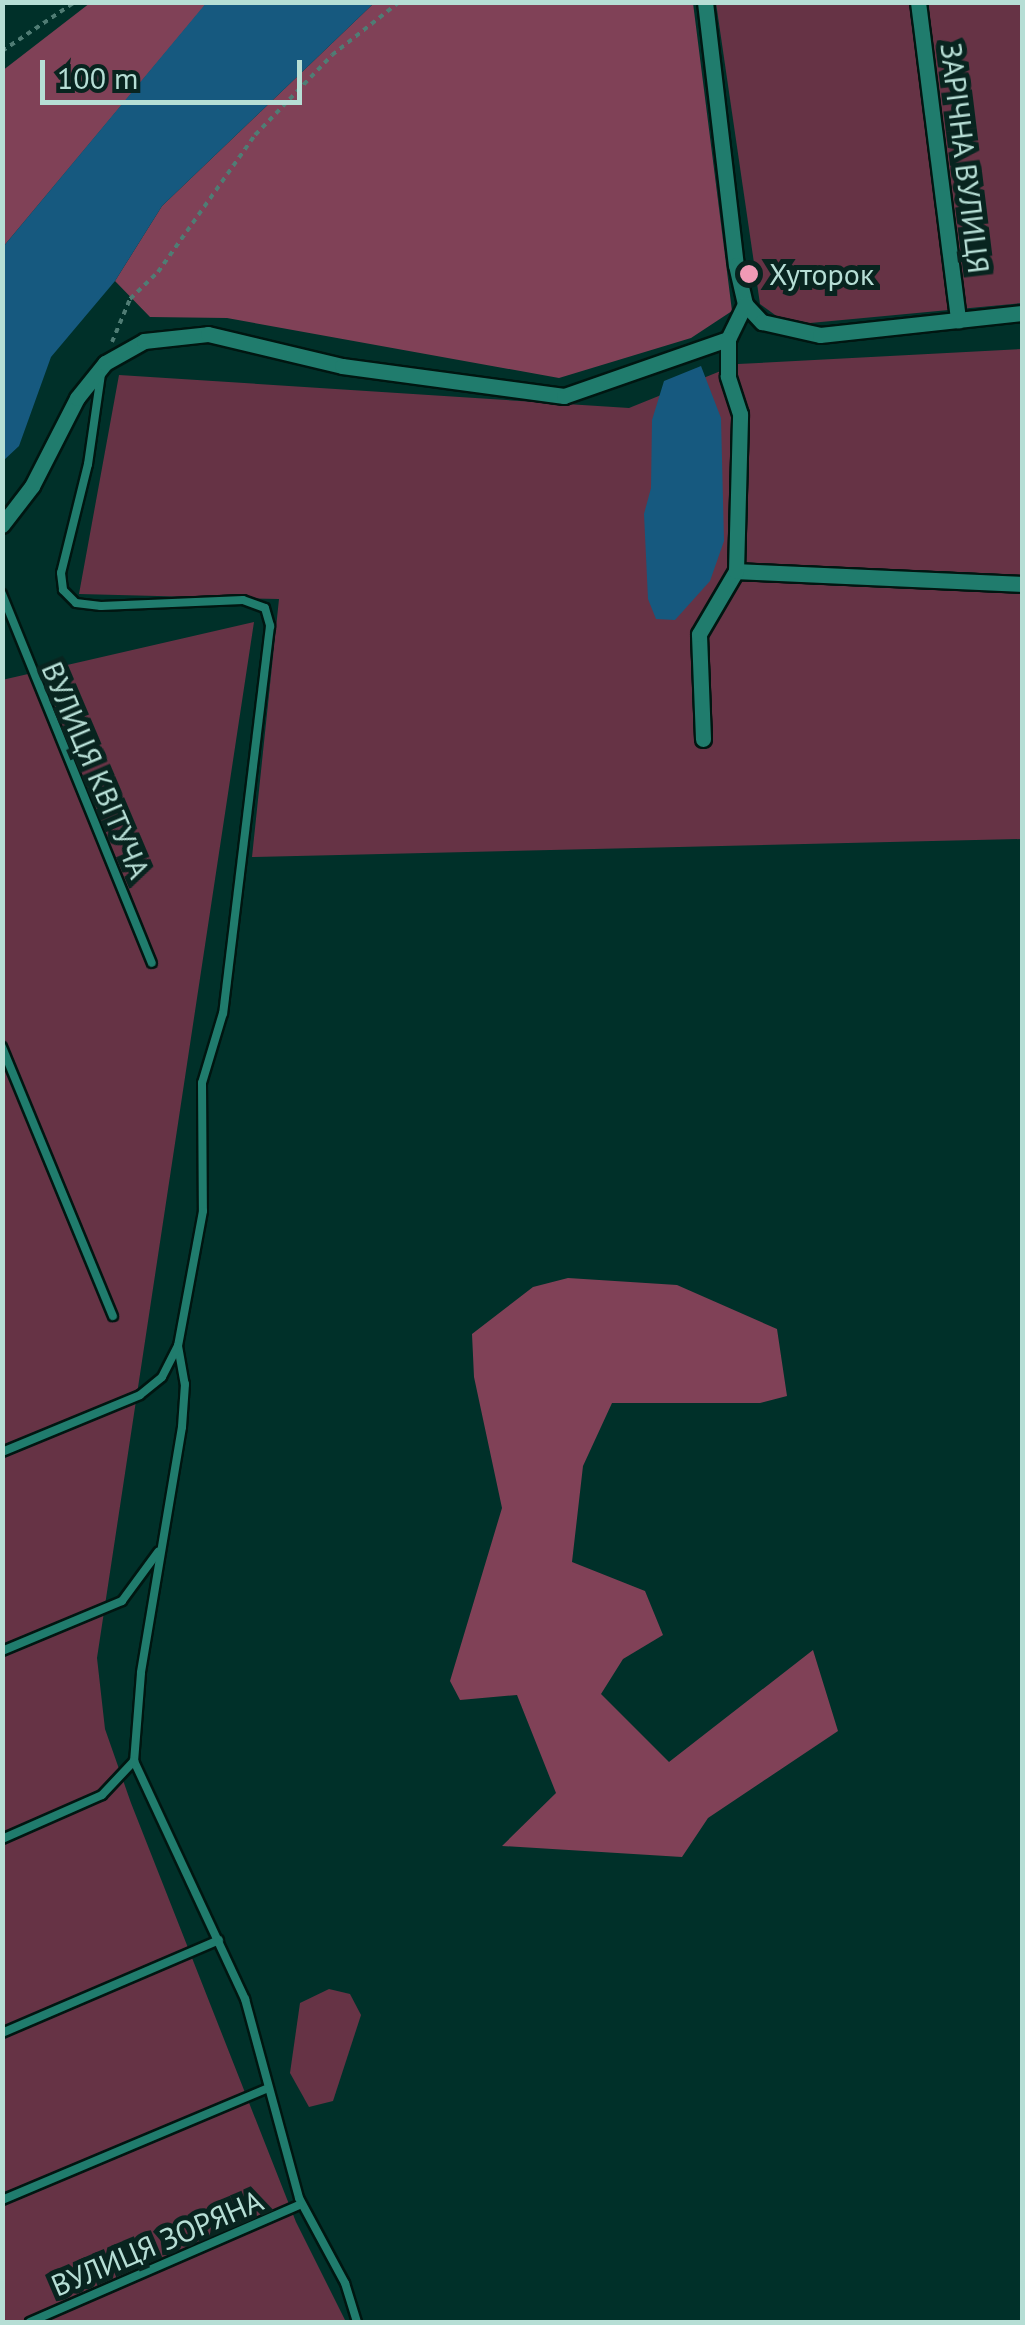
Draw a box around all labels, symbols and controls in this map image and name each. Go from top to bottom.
scale bar [45,40,308,102]
street label: ЗАРІЧНА ВУЛИЦЯ [933,40,997,276]
text: 100 m [57,58,138,97]
place label: Хуторок [769,256,874,292]
marker: Хуторок [738,263,760,285]
street label: ВУЛИЦЯ КВІТУЧА [34,656,158,884]
street label: ВУЛИЦЯ ЗОРЯНА [46,2182,268,2304]

